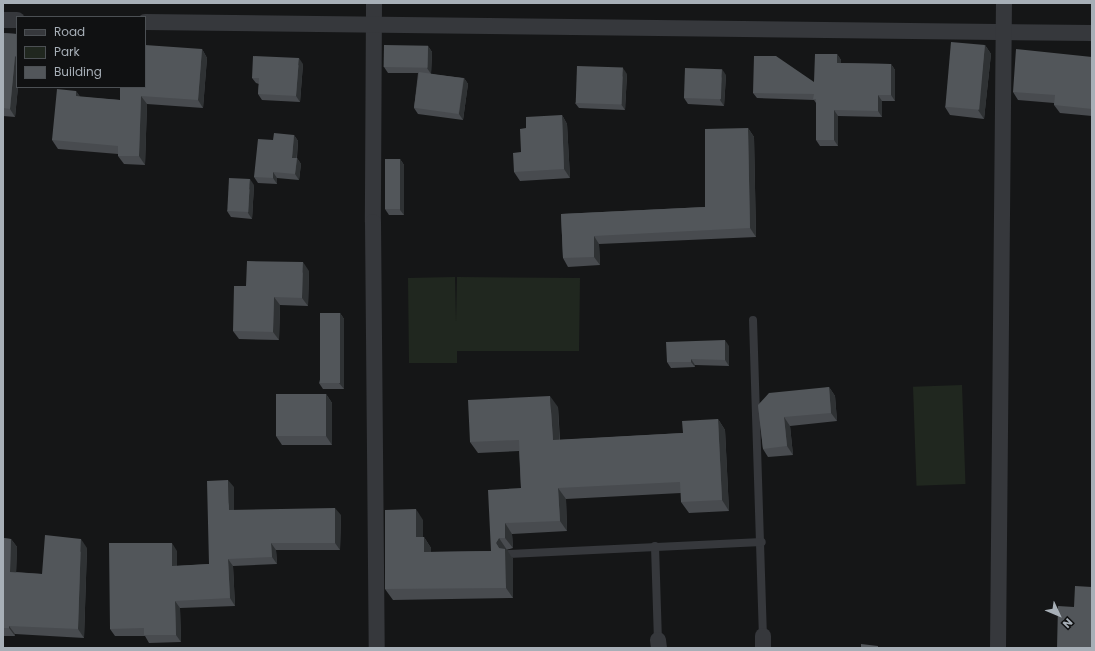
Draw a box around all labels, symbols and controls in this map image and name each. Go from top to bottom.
legend [16,16,146,88]
text: Road [54,23,85,40]
text: Park [54,43,80,60]
text: Building [54,63,102,80]
north arrow [1039,595,1079,635]
text: N [1059,615,1076,632]

